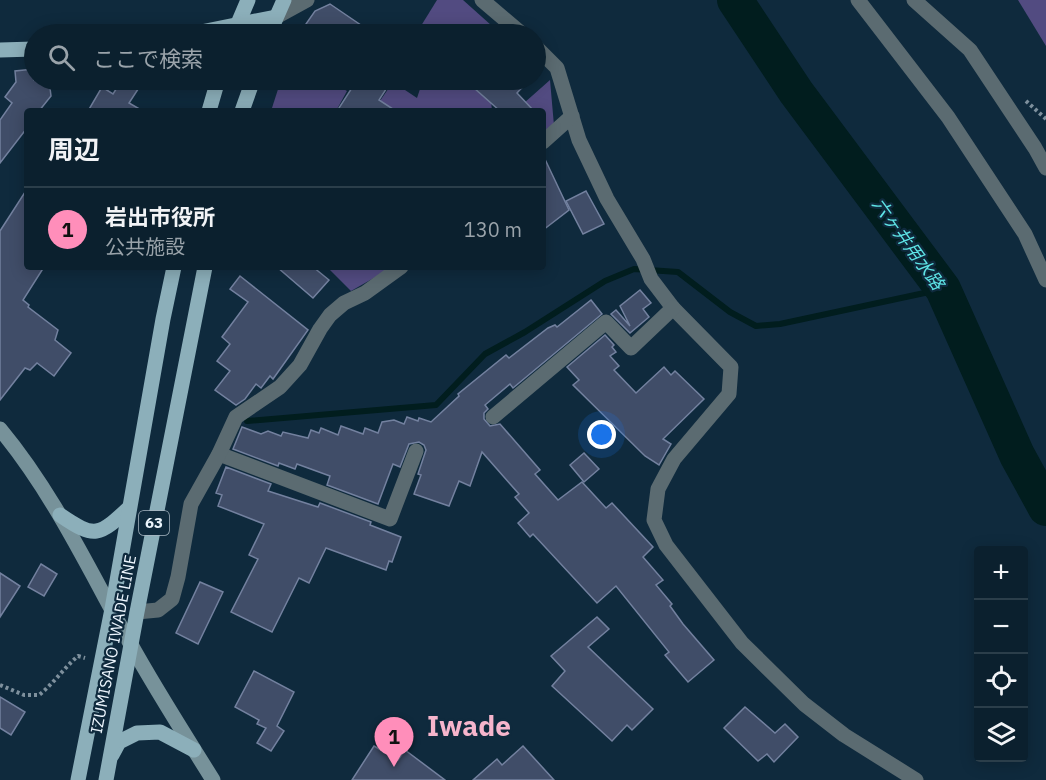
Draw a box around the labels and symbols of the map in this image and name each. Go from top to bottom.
water label: 六ヶ井用水路 [867,193,951,296]
your location [587,420,616,449]
road number: 63 [139,511,169,535]
street label: IZUMISANO IWADE LINE [86,553,140,735]
district label: Iwade [427,707,511,744]
pin: 1 [374,718,414,767]

